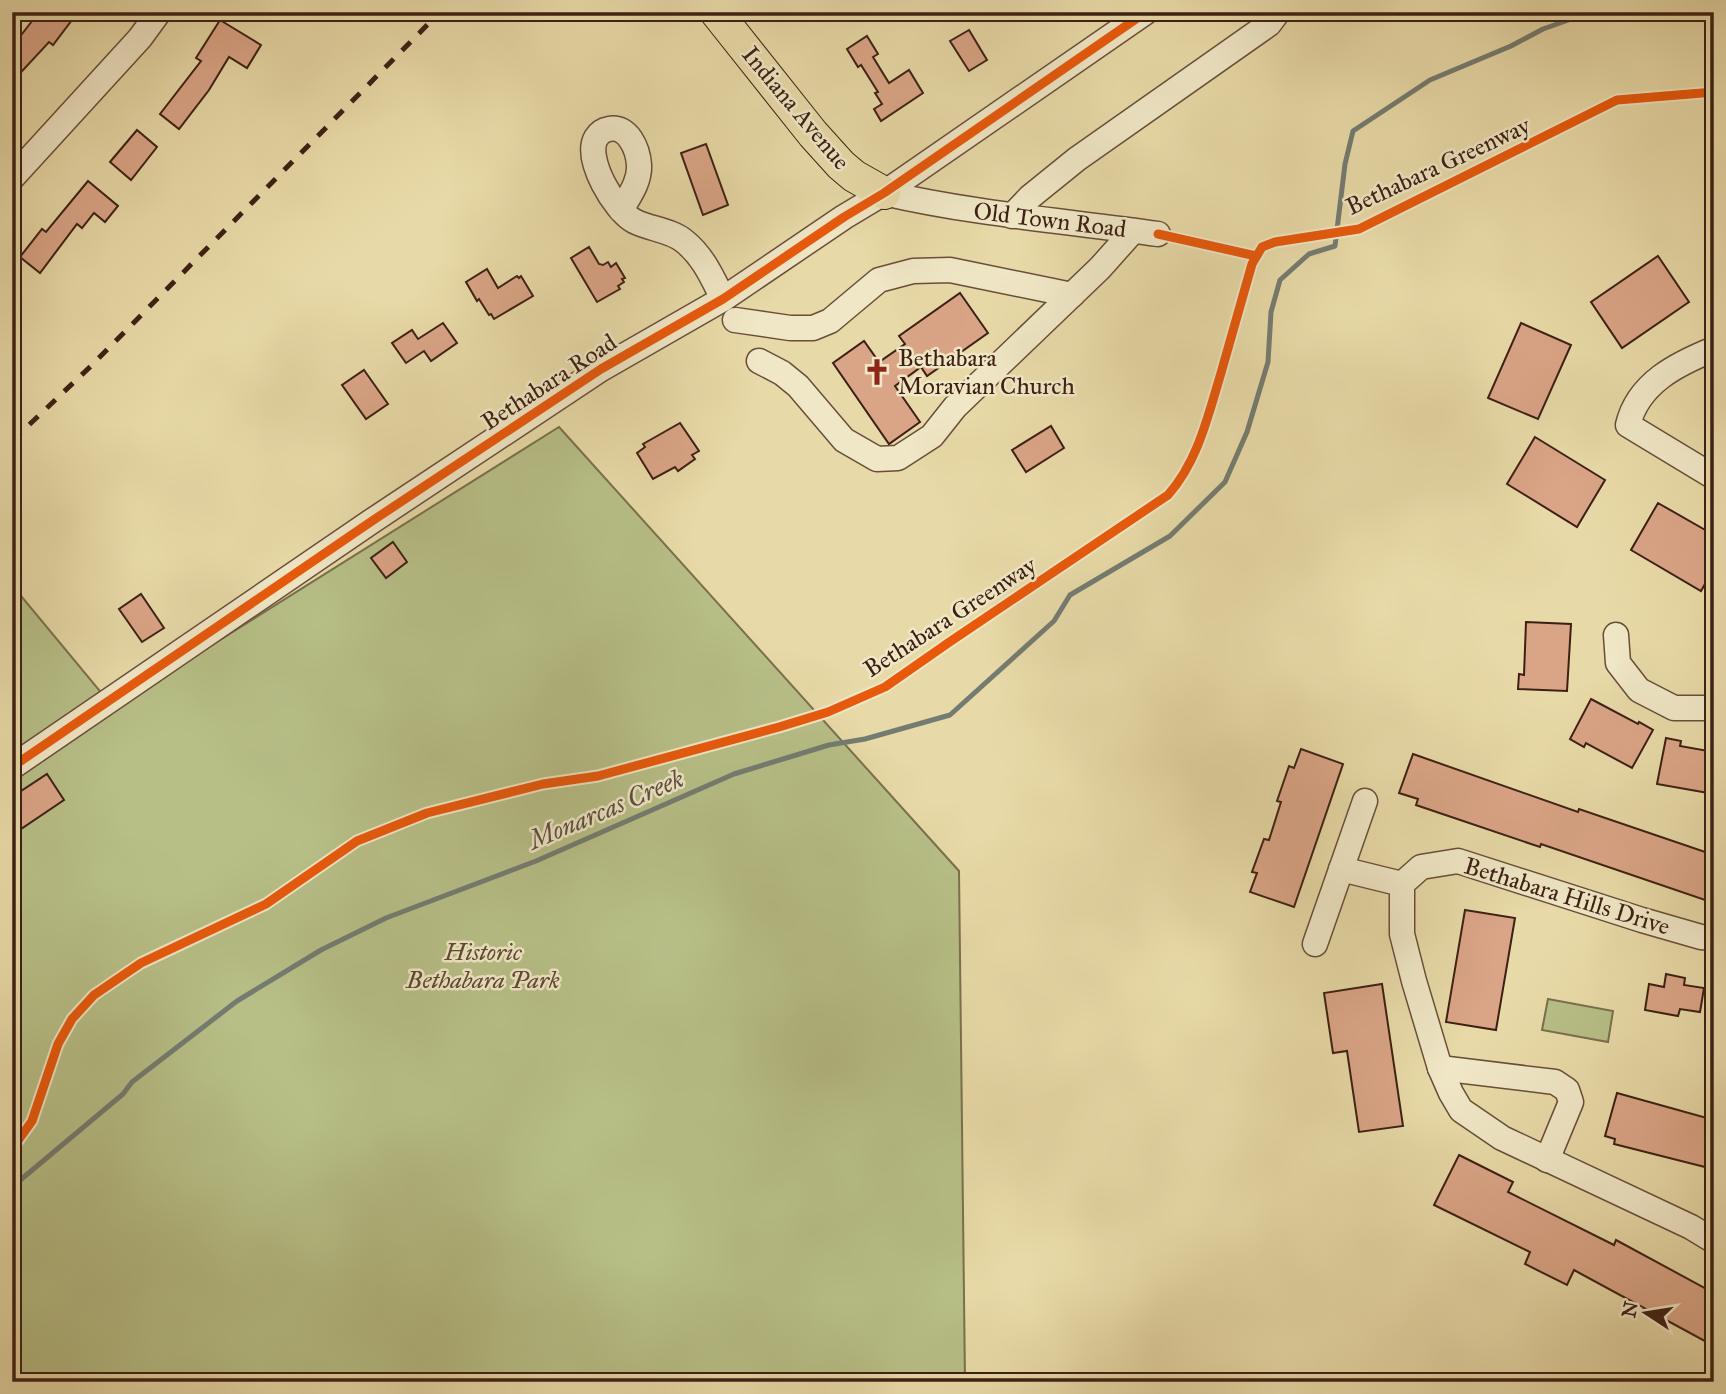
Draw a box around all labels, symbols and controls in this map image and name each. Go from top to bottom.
street label: Indiana Avenue [736,40,856,176]
street label: Bethabara Greenway [1341,110,1536,222]
street label: Old Town Road [972,196,1128,244]
street label: Bethabara Road [476,327,622,437]
place label: Bethabara Moravian Church [898,343,1075,401]
church icon: Bethabara Moravian Church [862,357,892,387]
street label: Bethabara Greenway [858,550,1043,684]
water label: Monarcas Creek [521,762,689,857]
street label: Bethabara Hills Drive [1460,850,1674,942]
park label: Historic Bethabara Park [405,937,560,995]
north arrow [1610,1278,1680,1348]
text: N [1617,1299,1643,1320]

